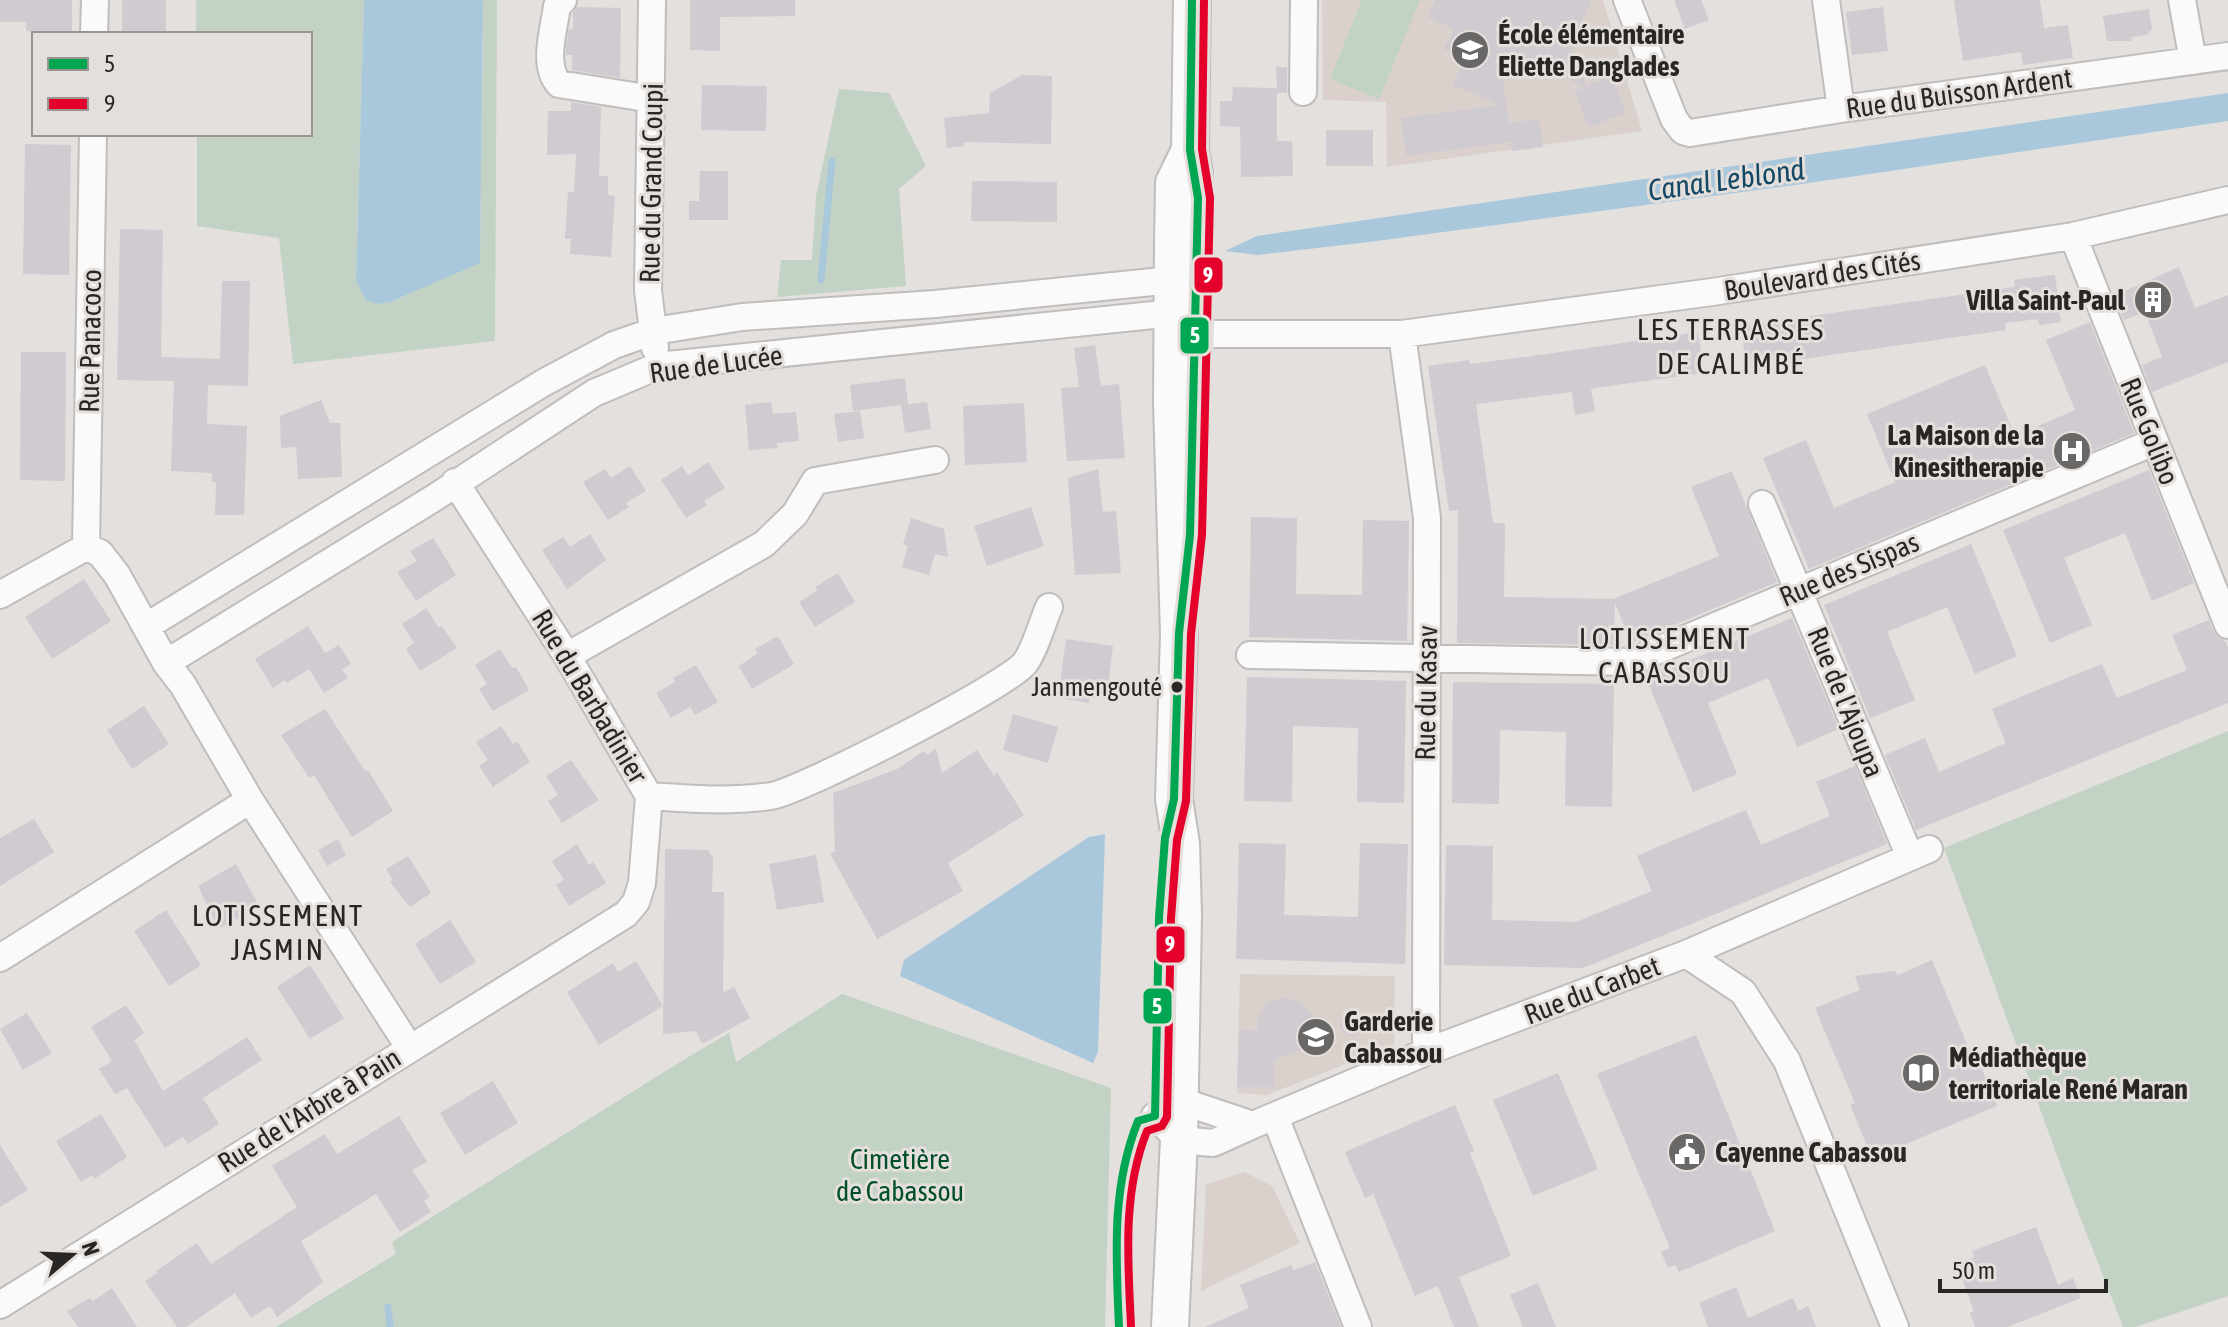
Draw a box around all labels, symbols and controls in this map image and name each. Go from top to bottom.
place label: École élémentaire Eliette Danglades [1498,18,1685,82]
school or university icon: École élémentaire Eliette Danglades [1449,29,1491,71]
legend [32,32,312,136]
text: 5 [104,50,115,77]
street label: Rue du Buisson Ardent [1844,61,2074,125]
street label: Rue du Grand Coupi [633,83,669,283]
text: 9 [104,90,115,117]
water label: Canal Leblond [1645,151,1807,207]
street label: Boulevard des Cités [1722,244,1922,306]
line badge: 9 [1193,256,1224,294]
text: 9 [1203,262,1213,288]
street label: Rue Panacoco [73,269,107,413]
building icon: Villa Saint-Paul [2132,279,2174,321]
place label: Villa Saint-Paul [1965,284,2126,316]
district label: LES TERRASSES DE CALIMBÉ [1637,312,1825,380]
line badge: 5 [1179,316,1210,355]
text: 5 [1190,322,1200,348]
street label: Rue de Lucée [647,339,785,389]
street label: Rue Golibo [2114,373,2186,489]
place label: La Maison de la Kinesitherapie [1887,419,2044,483]
hospital icon: La Maison de la Kinesitherapie [2051,430,2093,472]
street label: Rue des Sispas [1775,525,1923,613]
street label: Rue du Barbadinier [526,604,655,789]
district label: LOTISSEMENT CABASSOU [1579,621,1751,689]
street label: Rue de l'Ajoupa [1801,622,1891,782]
street label: Rue du Kasav [1409,625,1443,761]
place label: Janmengouté [1031,672,1162,702]
marker: Janmengouté [1169,679,1185,695]
district label: LOTISSEMENT JASMIN [192,898,364,966]
line badge: 9 [1155,925,1186,964]
text: 9 [1165,931,1175,957]
street label: Rue du Carbet [1520,950,1664,1030]
line badge: 5 [1142,987,1173,1025]
text: 5 [1152,993,1162,1019]
place label: Garderie Cabassou [1344,1005,1442,1069]
school or university icon: Garderie Cabassou [1295,1016,1337,1058]
street label: Rue de l'Arbre à Pain [212,1041,406,1179]
place label: Médiathèque territoriale René Maran [1948,1041,2188,1105]
library icon: Médiathèque territoriale René Maran [1900,1052,1942,1094]
public building icon: Cayenne Cabassou [1666,1131,1708,1173]
place label: Cayenne Cabassou [1715,1136,1907,1168]
park label: Cimetière de Cabassou [836,1143,964,1207]
north arrow [32,1215,112,1295]
text: N [77,1238,105,1259]
scale bar [1940,1243,2106,1293]
text: 50 m [1952,1257,1995,1284]

